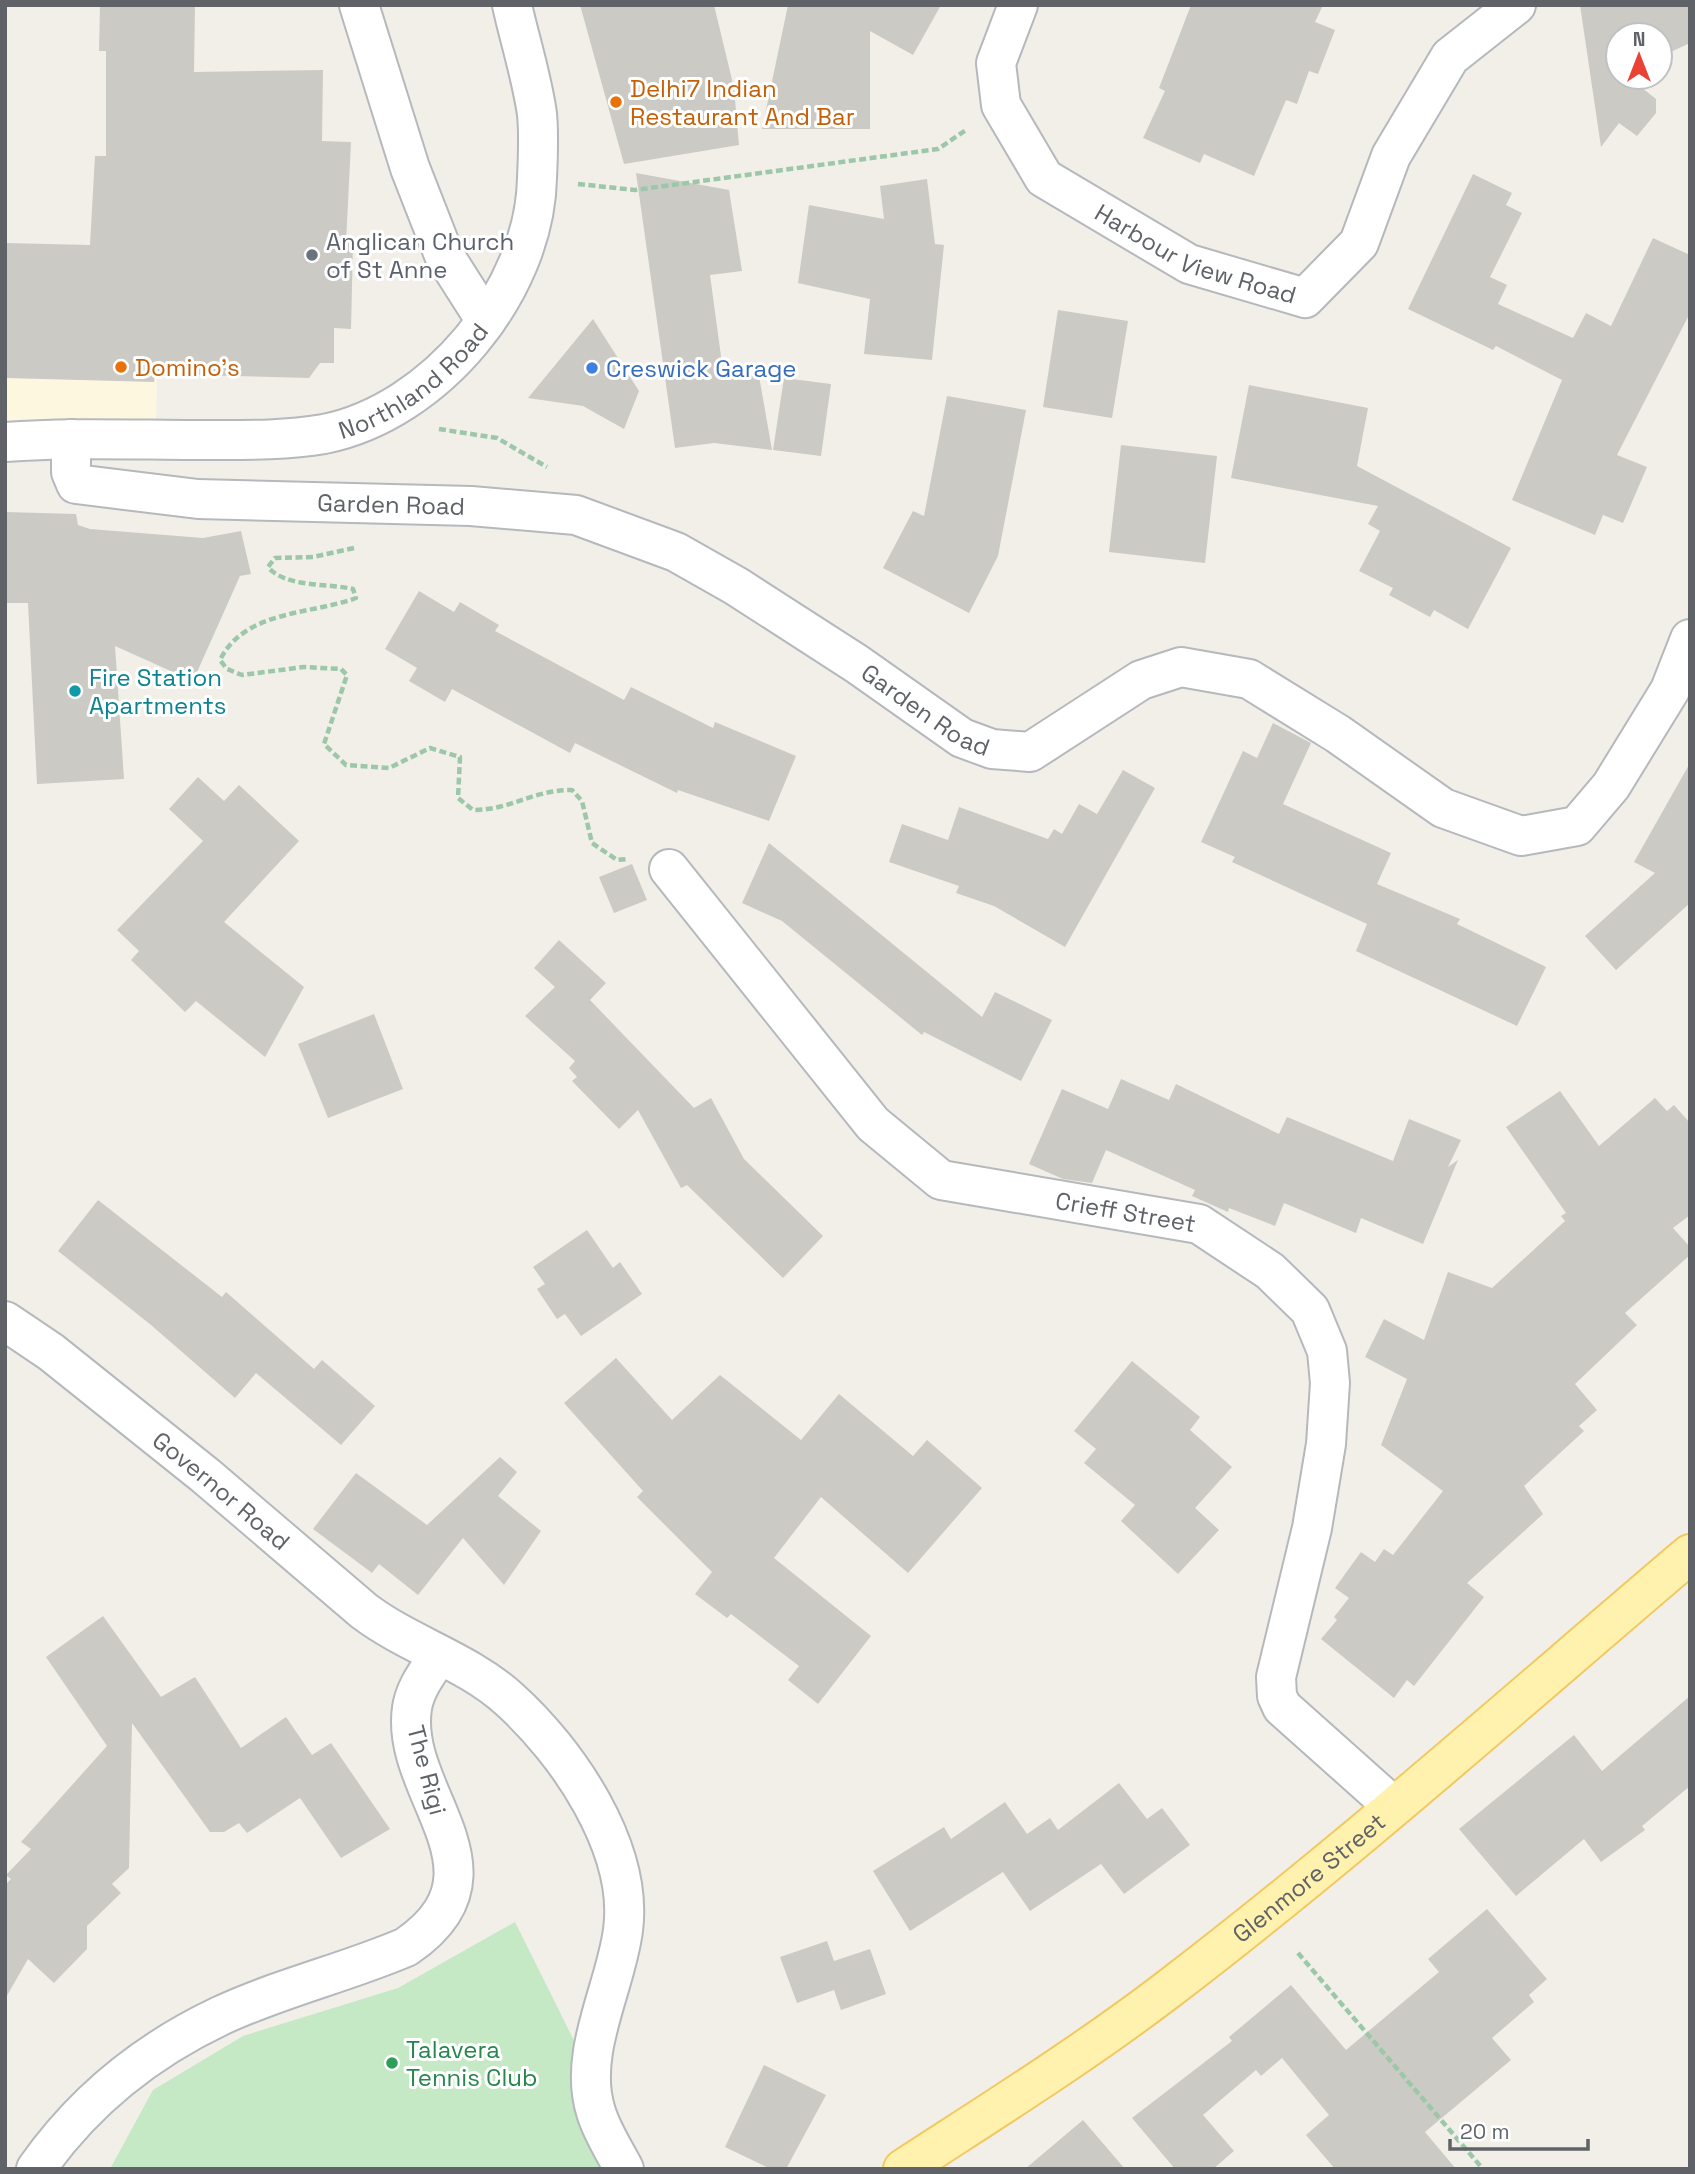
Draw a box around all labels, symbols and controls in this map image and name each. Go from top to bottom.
north arrow [1604,21,1674,91]
text: N [1633,27,1645,52]
place label: Delhi7 Indian Restaurant And Bar [630,73,855,132]
marker: Delhi7 Indian Restaurant And Bar [608,94,624,110]
street label: Harbour View Road [1090,196,1300,310]
place label: Anglican Church of St Anne [326,226,514,285]
marker: Anglican Church of St Anne [304,247,320,263]
street label: Northland Road [334,317,495,445]
place label: Domino's [135,352,240,383]
place label: Creswick Garage [606,353,797,384]
marker: Domino's [113,359,129,375]
marker: Creswick Garage [584,360,600,376]
street label: Garden Road [317,487,465,521]
street label: Garden Road [856,657,994,762]
place label: Fire Station Apartments [89,662,226,721]
marker: Fire Station Apartments [67,683,83,699]
street label: Crieff Street [1053,1184,1198,1239]
street label: Governor Road [146,1424,297,1557]
street label: The Rigi [400,1722,454,1818]
street label: Glenmore Street [1226,1806,1391,1949]
place label: Talavera Tennis Club [406,2034,537,2093]
marker: Talavera Tennis Club [384,2055,400,2071]
scale bar [1450,2108,1588,2152]
text: 20 m [1460,2118,1510,2145]

